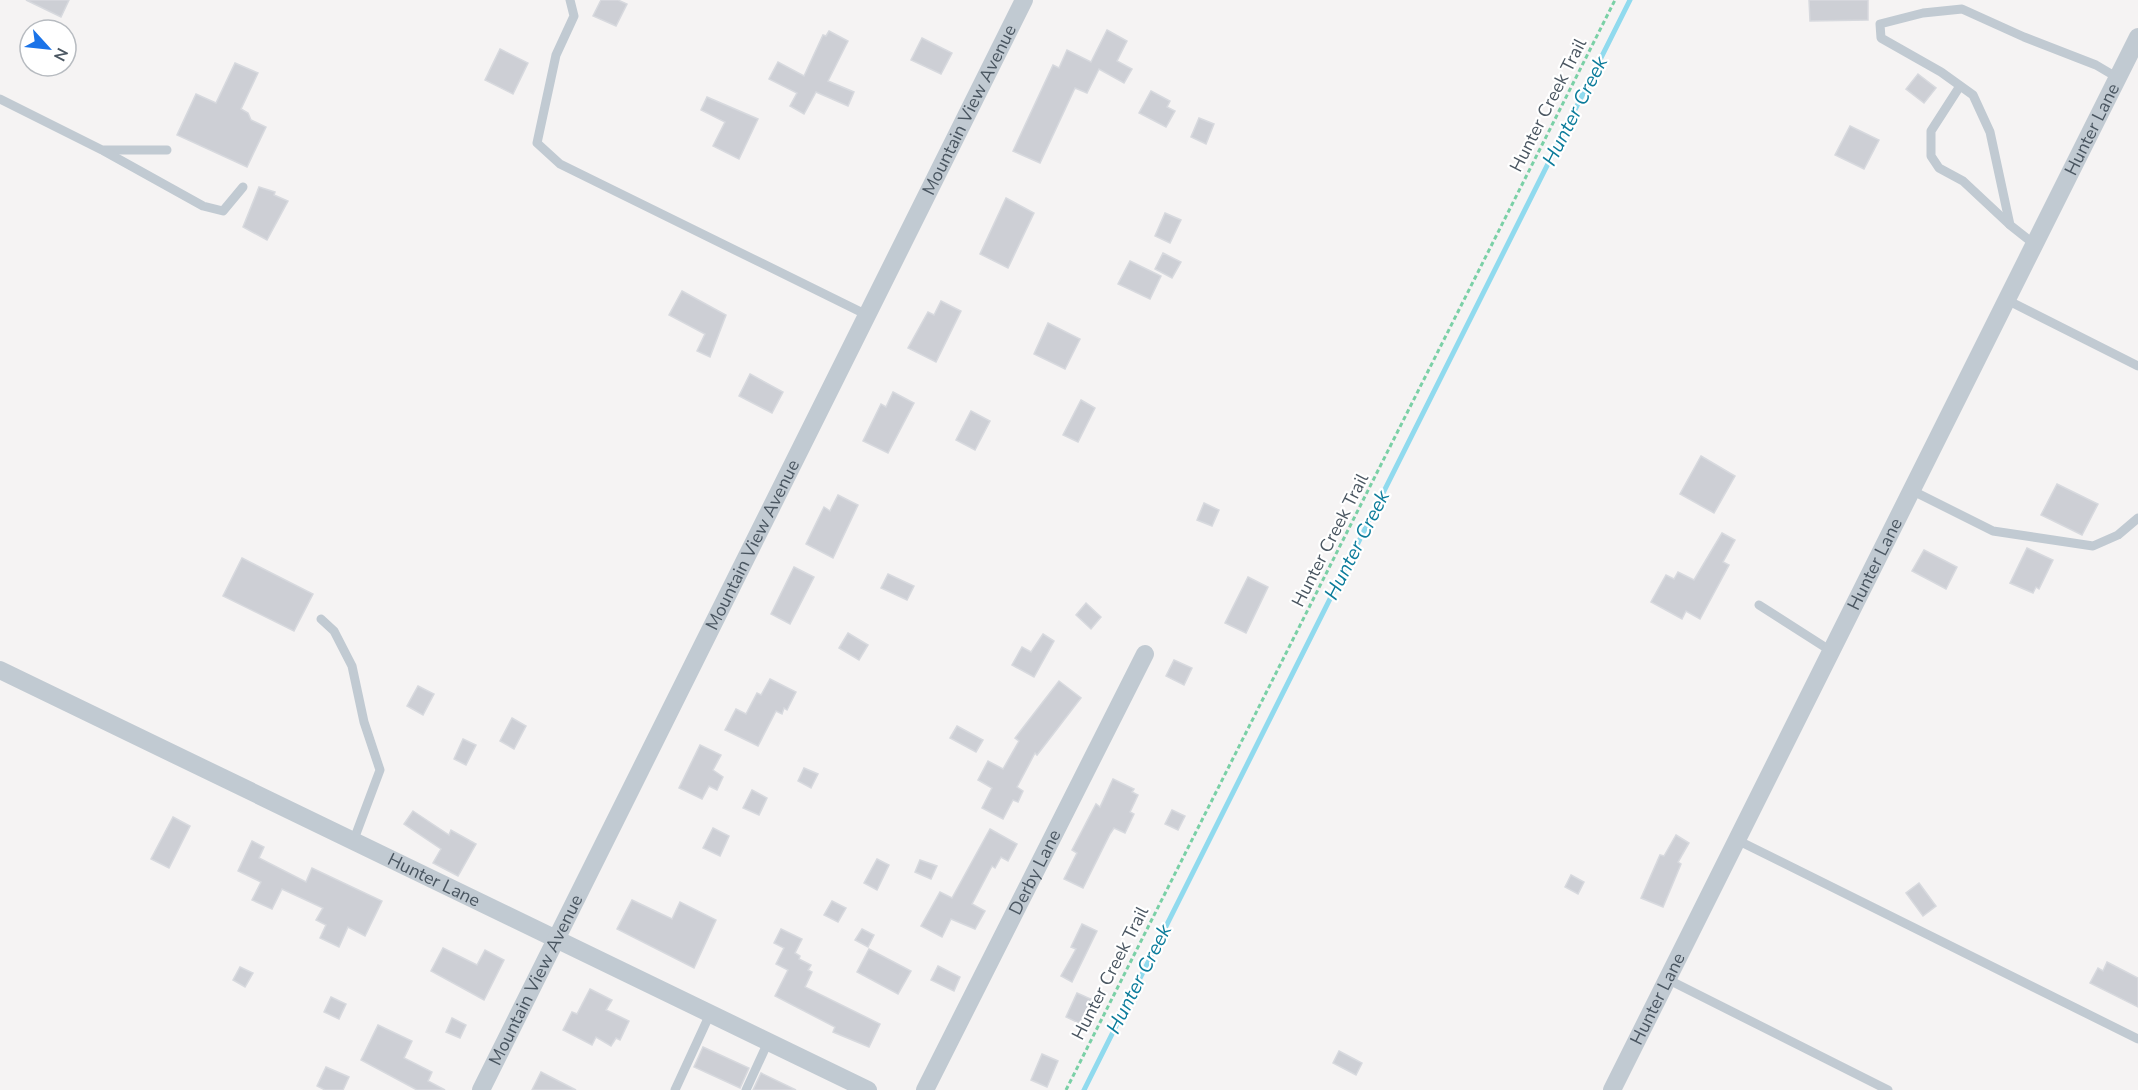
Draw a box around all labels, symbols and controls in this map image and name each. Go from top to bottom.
north arrow [18,18,78,78]
street label: Mountain View Avenue [917,20,1022,199]
street label: Hunter Creek Trail [1505,35,1591,175]
text: N [48,44,73,65]
water label: Hunter Creek [1537,52,1613,170]
street label: Hunter Lane [2059,79,2125,179]
street label: Mountain View Avenue [700,455,805,634]
street label: Hunter Creek Trail [1287,470,1373,610]
water label: Hunter Creek [1319,486,1395,604]
street label: Hunter Lane [1842,514,1908,614]
street label: Derby Lane [1003,825,1067,919]
street label: Hunter Lane [384,847,484,913]
street label: Mountain View Avenue [483,891,588,1069]
street label: Hunter Creek Trail [1067,903,1153,1043]
water label: Hunter Creek [1101,920,1177,1038]
street label: Hunter Lane [1624,949,1691,1049]

